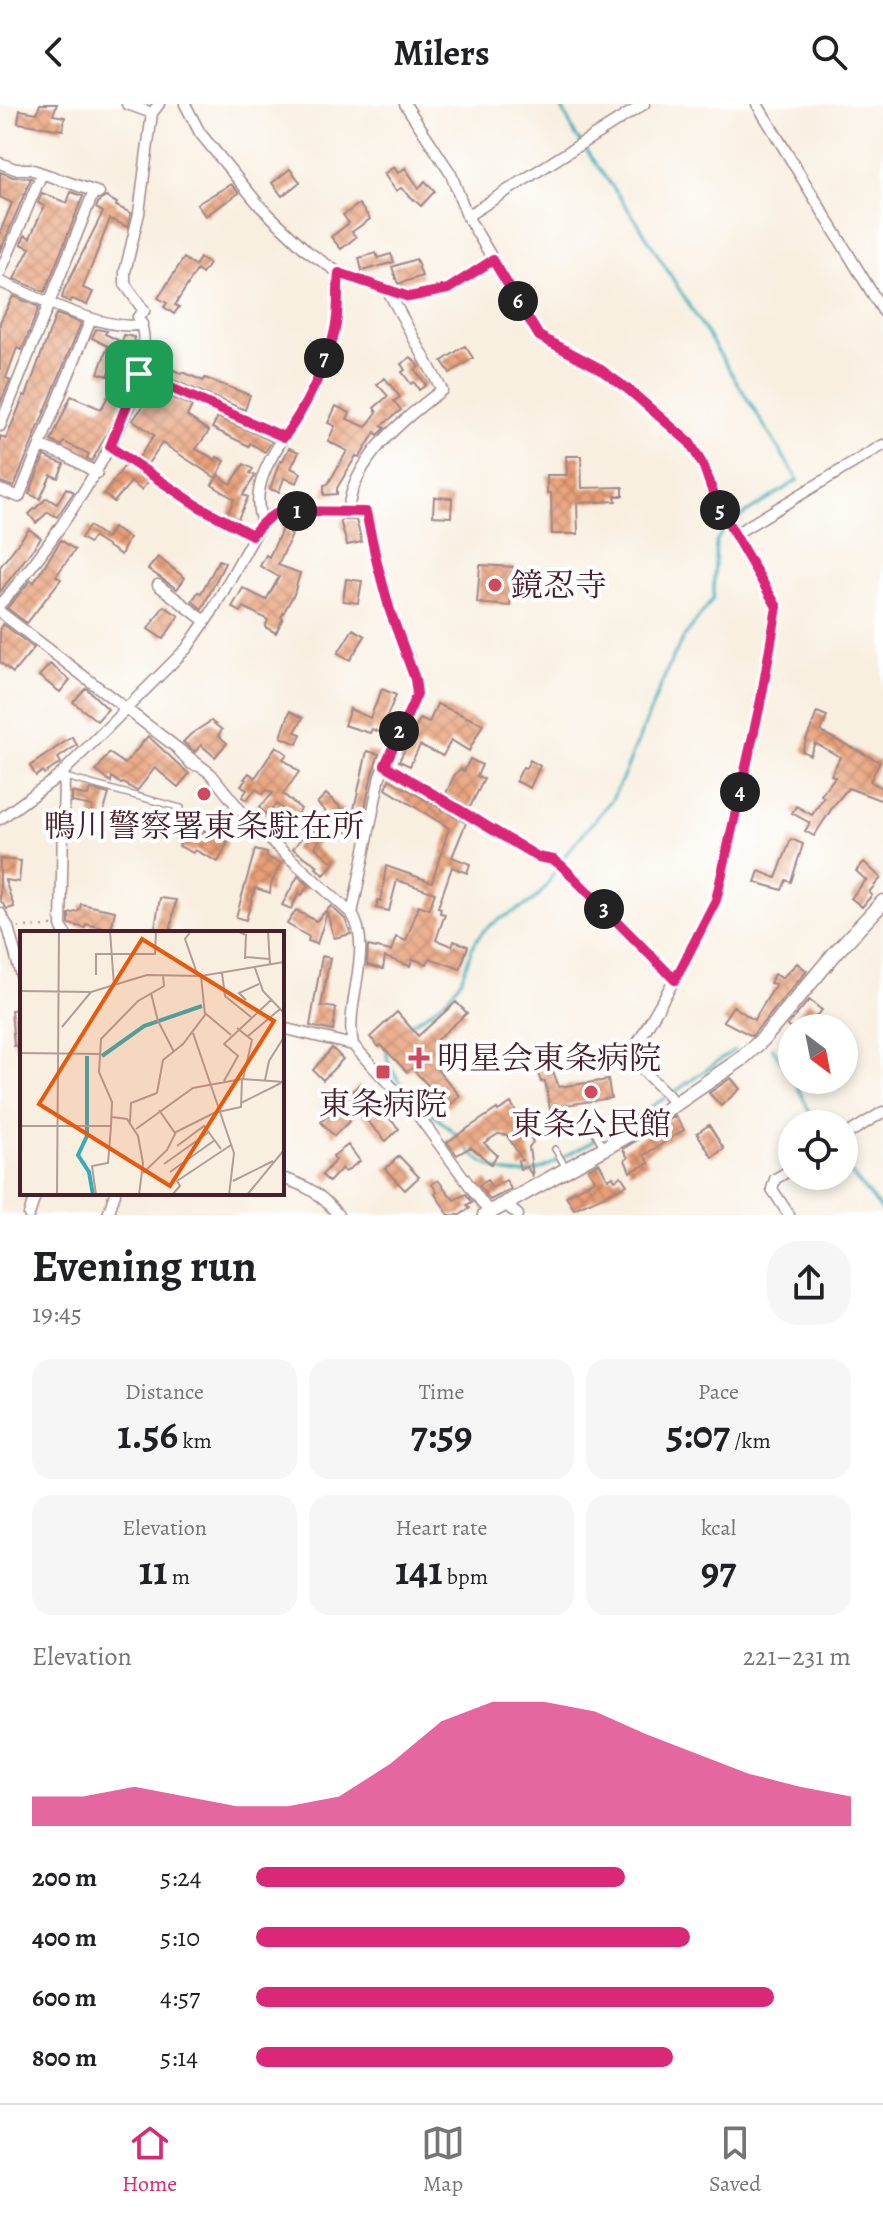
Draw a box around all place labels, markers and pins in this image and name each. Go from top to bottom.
pin: 6 [498,281,538,321]
pin: 7 [304,338,344,378]
pin [105,340,173,408]
pin: 5 [700,490,740,530]
pin: 1 [277,491,317,531]
place label: 鏡忍寺 [511,563,607,607]
marker: 鏡忍寺 [486,576,504,594]
pin: 2 [379,711,419,751]
pin: 4 [720,772,760,812]
marker: 鴨川警察署東条駐在所 [195,785,213,803]
place label: 鴨川警察署東条駐在所 [44,804,364,848]
pin: 3 [584,889,624,929]
place label: 明星会東条病院 [437,1036,661,1080]
marker: 明星会東条病院 [408,1047,430,1069]
marker: 東条病院 [374,1063,392,1081]
place label: 東条病院 [319,1082,447,1126]
marker: 東条公民館 [582,1083,600,1101]
place label: 東条公民館 [511,1102,671,1146]

